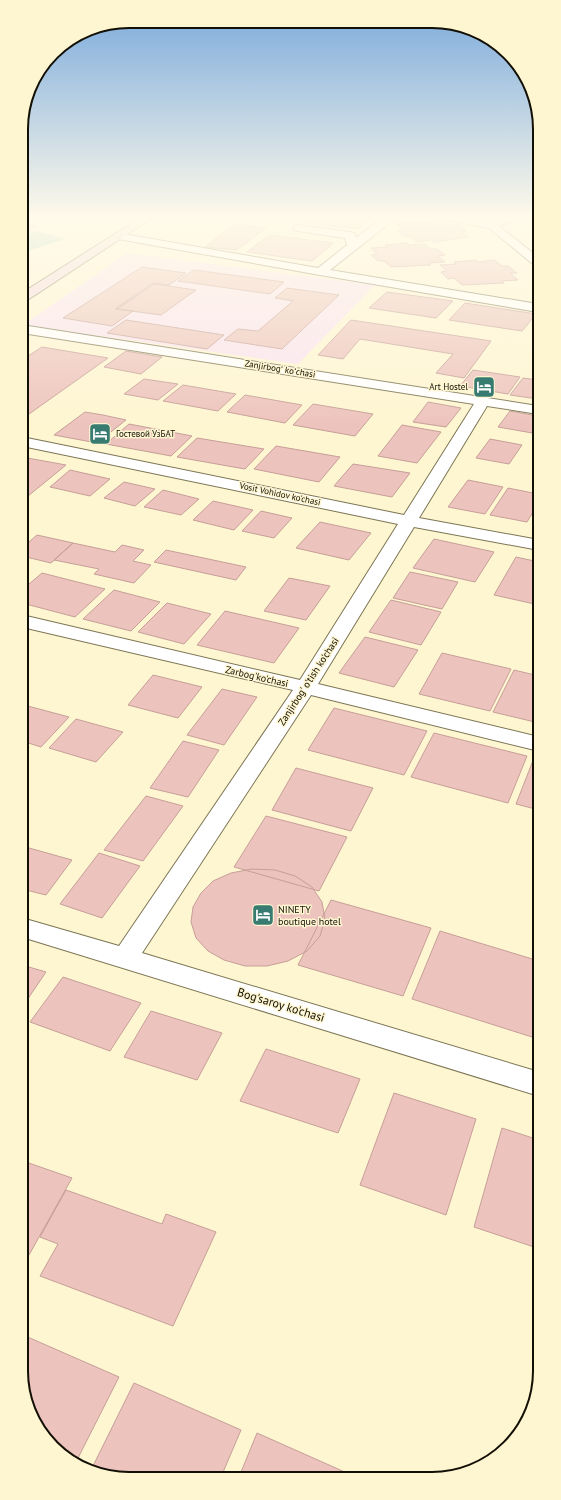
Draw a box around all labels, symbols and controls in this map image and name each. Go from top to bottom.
street label: Zanjirbogʻ koʻchasi [244,357,316,380]
hotel icon: Art Hostel [471,374,497,400]
place label: Art Hostel [429,381,468,392]
hotel icon: Гостевой УзБАТ [87,421,113,447]
place label: Гостевой УзБАТ [116,428,175,439]
street label: Vosit Vohidov ko'chasi [237,479,322,507]
street label: Zanjirbog' o'tish ko'chasi [275,635,342,728]
street label: Zarbog'ko'chasi [224,663,290,690]
hotel icon: NINETY boutique hotel [250,902,276,928]
place label: NINETY boutique hotel [278,903,341,928]
street label: Bog'saroy ko'chasi [236,984,327,1025]

